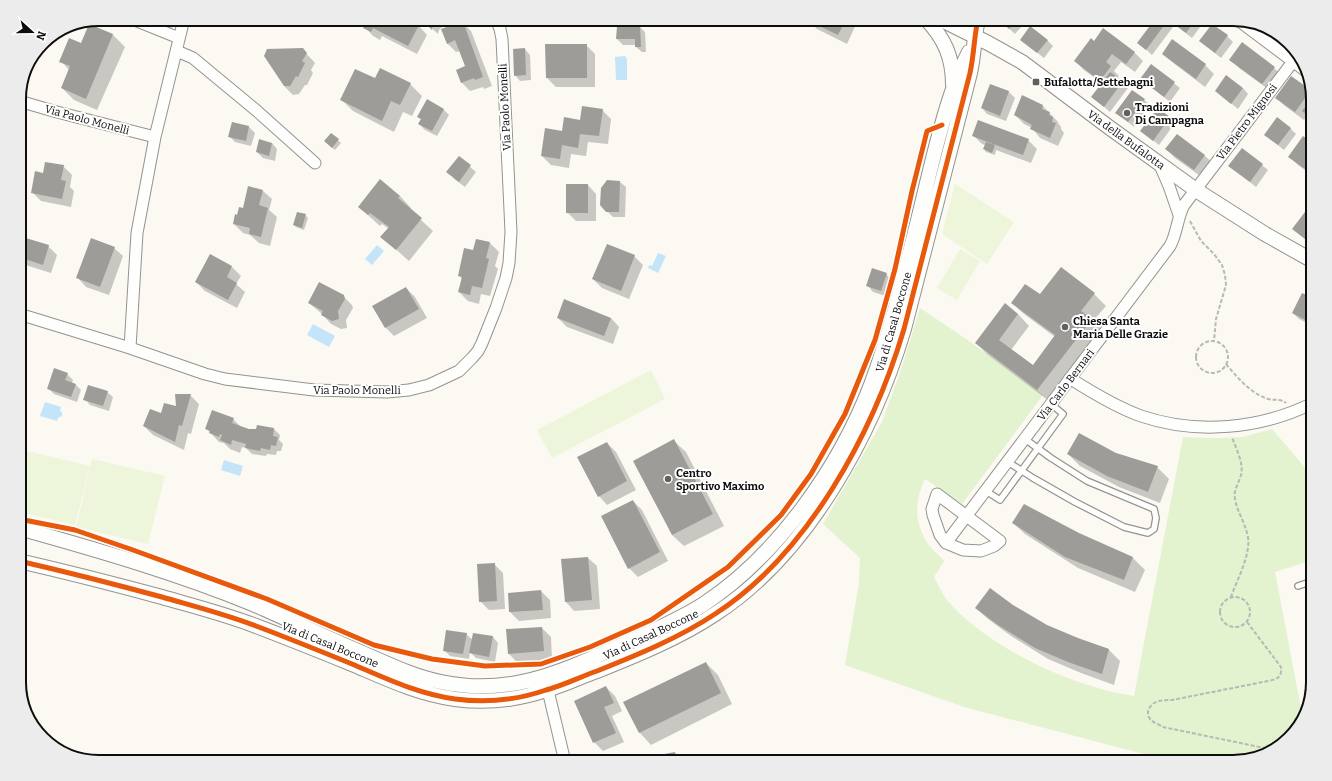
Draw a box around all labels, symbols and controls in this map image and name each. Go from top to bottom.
north arrow [12,12,52,52]
text: N [33,29,48,42]
street label: Via Paolo Monelli [496,62,514,151]
place label: Bufalotta/Settebagni [1044,76,1154,89]
marker: Bufalotta/Settebagni [1031,77,1041,87]
street label: Via Pietro Mignosi [1214,81,1280,163]
place label: Tradizioni Di Campagna [1135,101,1205,127]
street label: Via Paolo Monelli [43,102,132,138]
street label: Via della Bufalotta [1085,108,1167,172]
marker: Tradizioni Di Campagna [1122,108,1132,118]
street label: Via di Casal Boccone [873,270,915,374]
place label: Chiesa Santa Maria Delle Grazie [1073,315,1168,341]
marker: Chiesa Santa Maria Delle Grazie [1060,322,1070,332]
street label: Via Carlo Bernari [1035,346,1098,423]
street label: Via Paolo Monelli [313,384,401,397]
place label: Centro Sportivo Maximo [676,467,764,493]
marker: Centro Sportivo Maximo [663,474,673,484]
street label: Via di Casal Boccone [601,607,701,663]
street label: Via di Casal Boccone [280,620,380,670]

